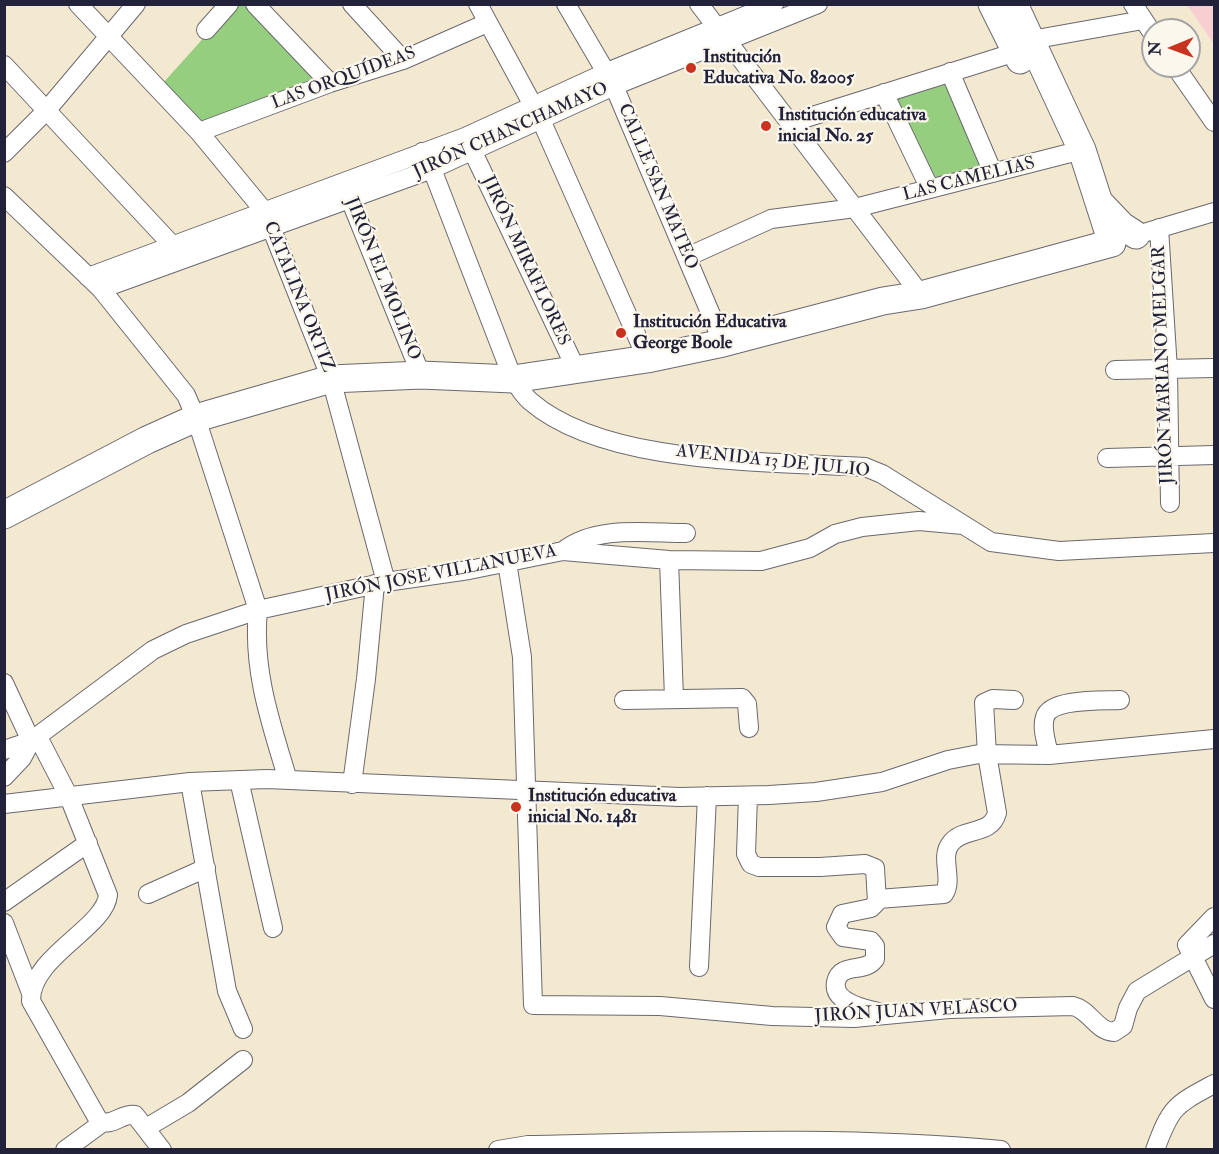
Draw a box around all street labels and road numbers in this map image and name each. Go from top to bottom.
street label: LAS ORQUÍDEAS [269,43,419,115]
street label: JIRÓN CHANCHAMAYO [410,78,612,184]
street label: CALLE SAN MATEO [612,101,702,273]
street label: LAS CAMELIAS [901,153,1037,207]
street label: JIRÓN MIRAFLORES [476,173,574,349]
street label: JIRÓN EL MOLINO [339,194,425,364]
street label: CATALINA ORTIZ [258,218,338,376]
street label: JIRÓN MARIANO MELGAR [1149,245,1179,485]
street label: AVENIDA 13 DE JULIO [675,441,871,483]
street label: JIRÓN JOSE VILLANUEVA [324,541,558,607]
street label: JIRÓN JUAN VELASCO [814,996,1018,1028]

